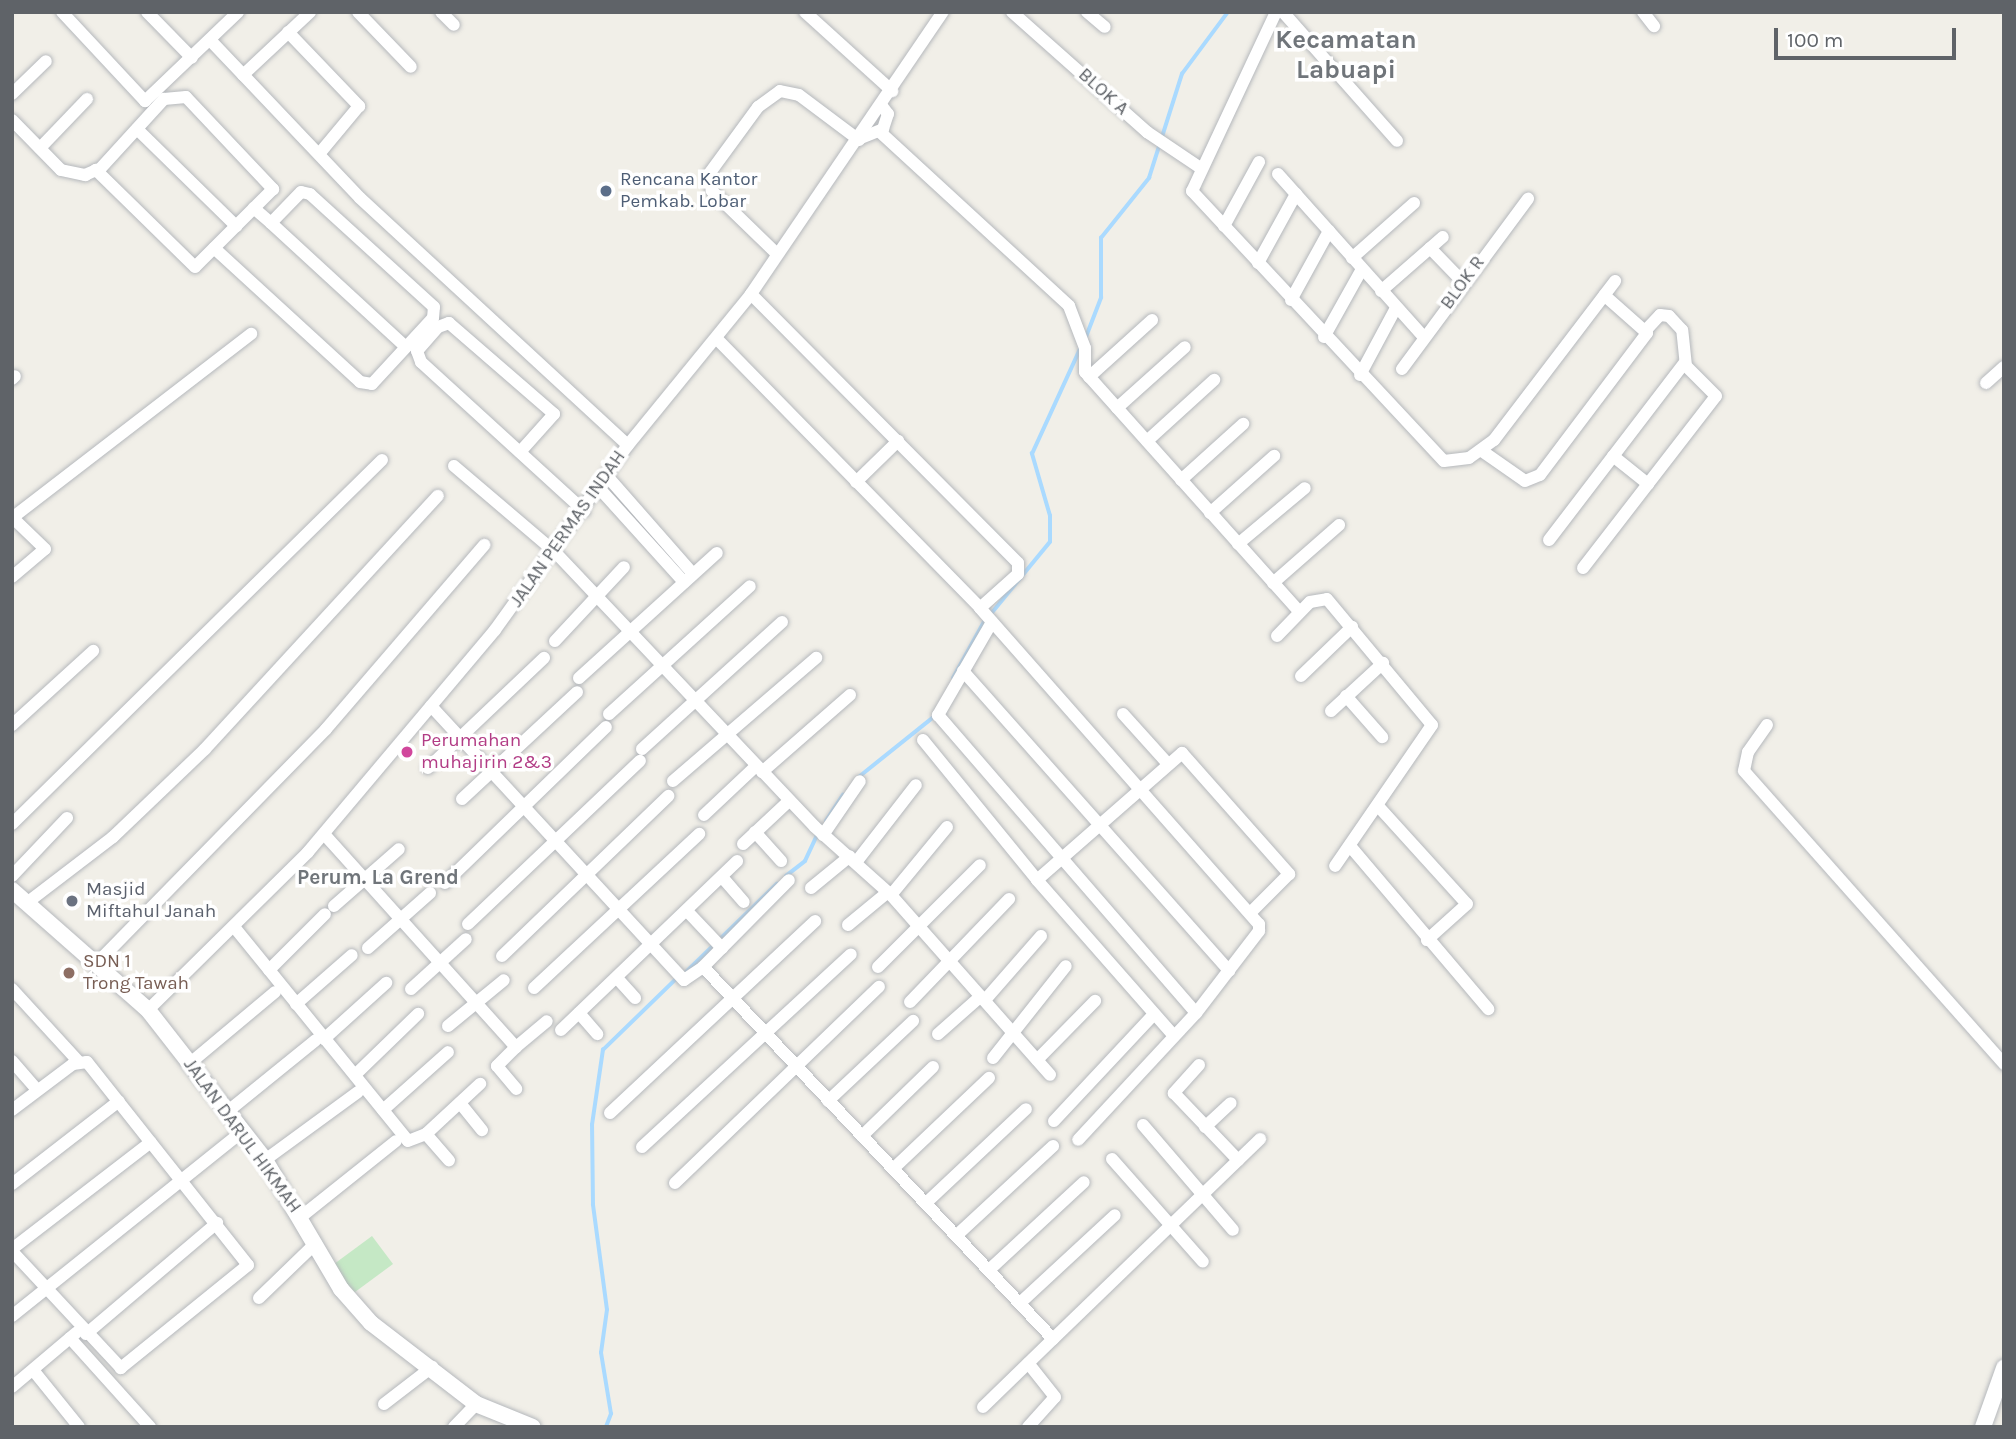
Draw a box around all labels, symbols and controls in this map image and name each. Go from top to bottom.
scale bar [1778,14,1960,58]
district label: Kecamatan Labuapi [1275,24,1417,86]
text: 100 m [1787,28,1844,52]
street label: BLOK A [1073,63,1133,121]
place label: Rencana Kantor Pemkab. Lobar [620,169,757,213]
marker: Rencana Kantor Pemkab. Lobar [598,183,614,199]
street label: BLOK R [1436,252,1490,314]
street label: JALAN PERMAS INDAH [505,446,631,612]
place label: Perumahan muhajirin 2&3 [421,730,552,774]
marker: Perumahan muhajirin 2&3 [399,744,415,760]
district label: Perum. La Grend [297,864,459,890]
place label: Masjid Miftahul Janah [86,879,216,923]
marker: Masjid Miftahul Janah [64,893,80,909]
place label: SDN 1 Trong Tawah [83,951,189,995]
marker: SDN 1 Trong Tawah [61,965,77,981]
street label: JALAN DARUL HIKMAH [178,1054,306,1218]

